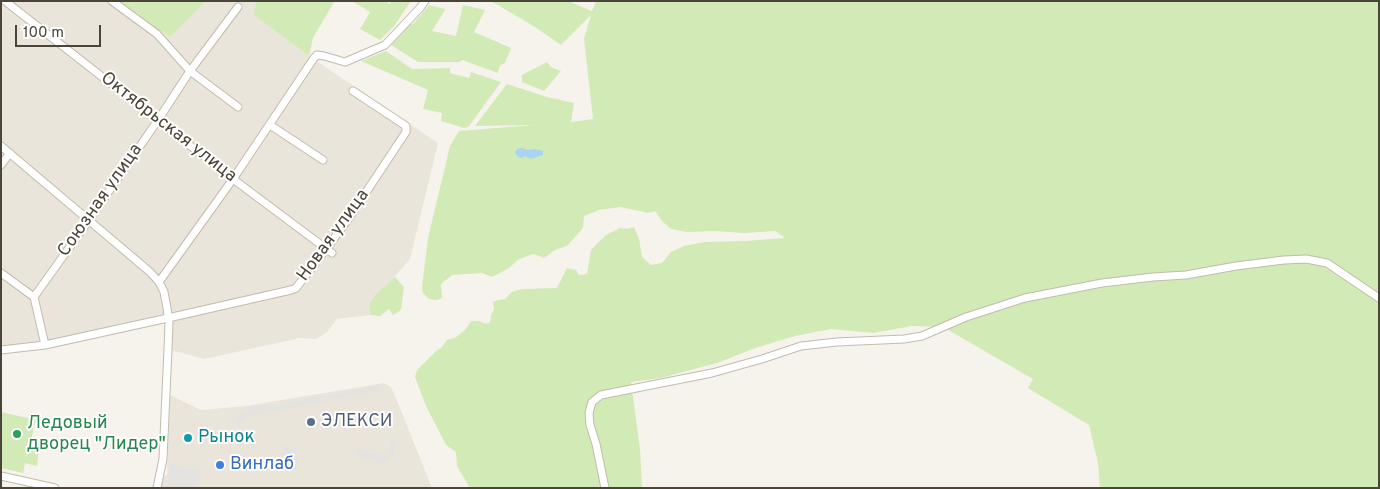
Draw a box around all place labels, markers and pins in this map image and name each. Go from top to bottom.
place label: ЭЛЕКСИ [321,411,392,433]
place label: Ледовый дворец "Лидер" [27,413,166,456]
marker: ЭЛЕКСИ [305,416,317,428]
place label: Рынок [198,427,255,449]
marker: Ледовый дворец "Лидер" [11,428,23,440]
marker: Рынок [182,432,194,444]
place label: Винлаб [230,454,294,476]
marker: Винлаб [214,459,226,471]

